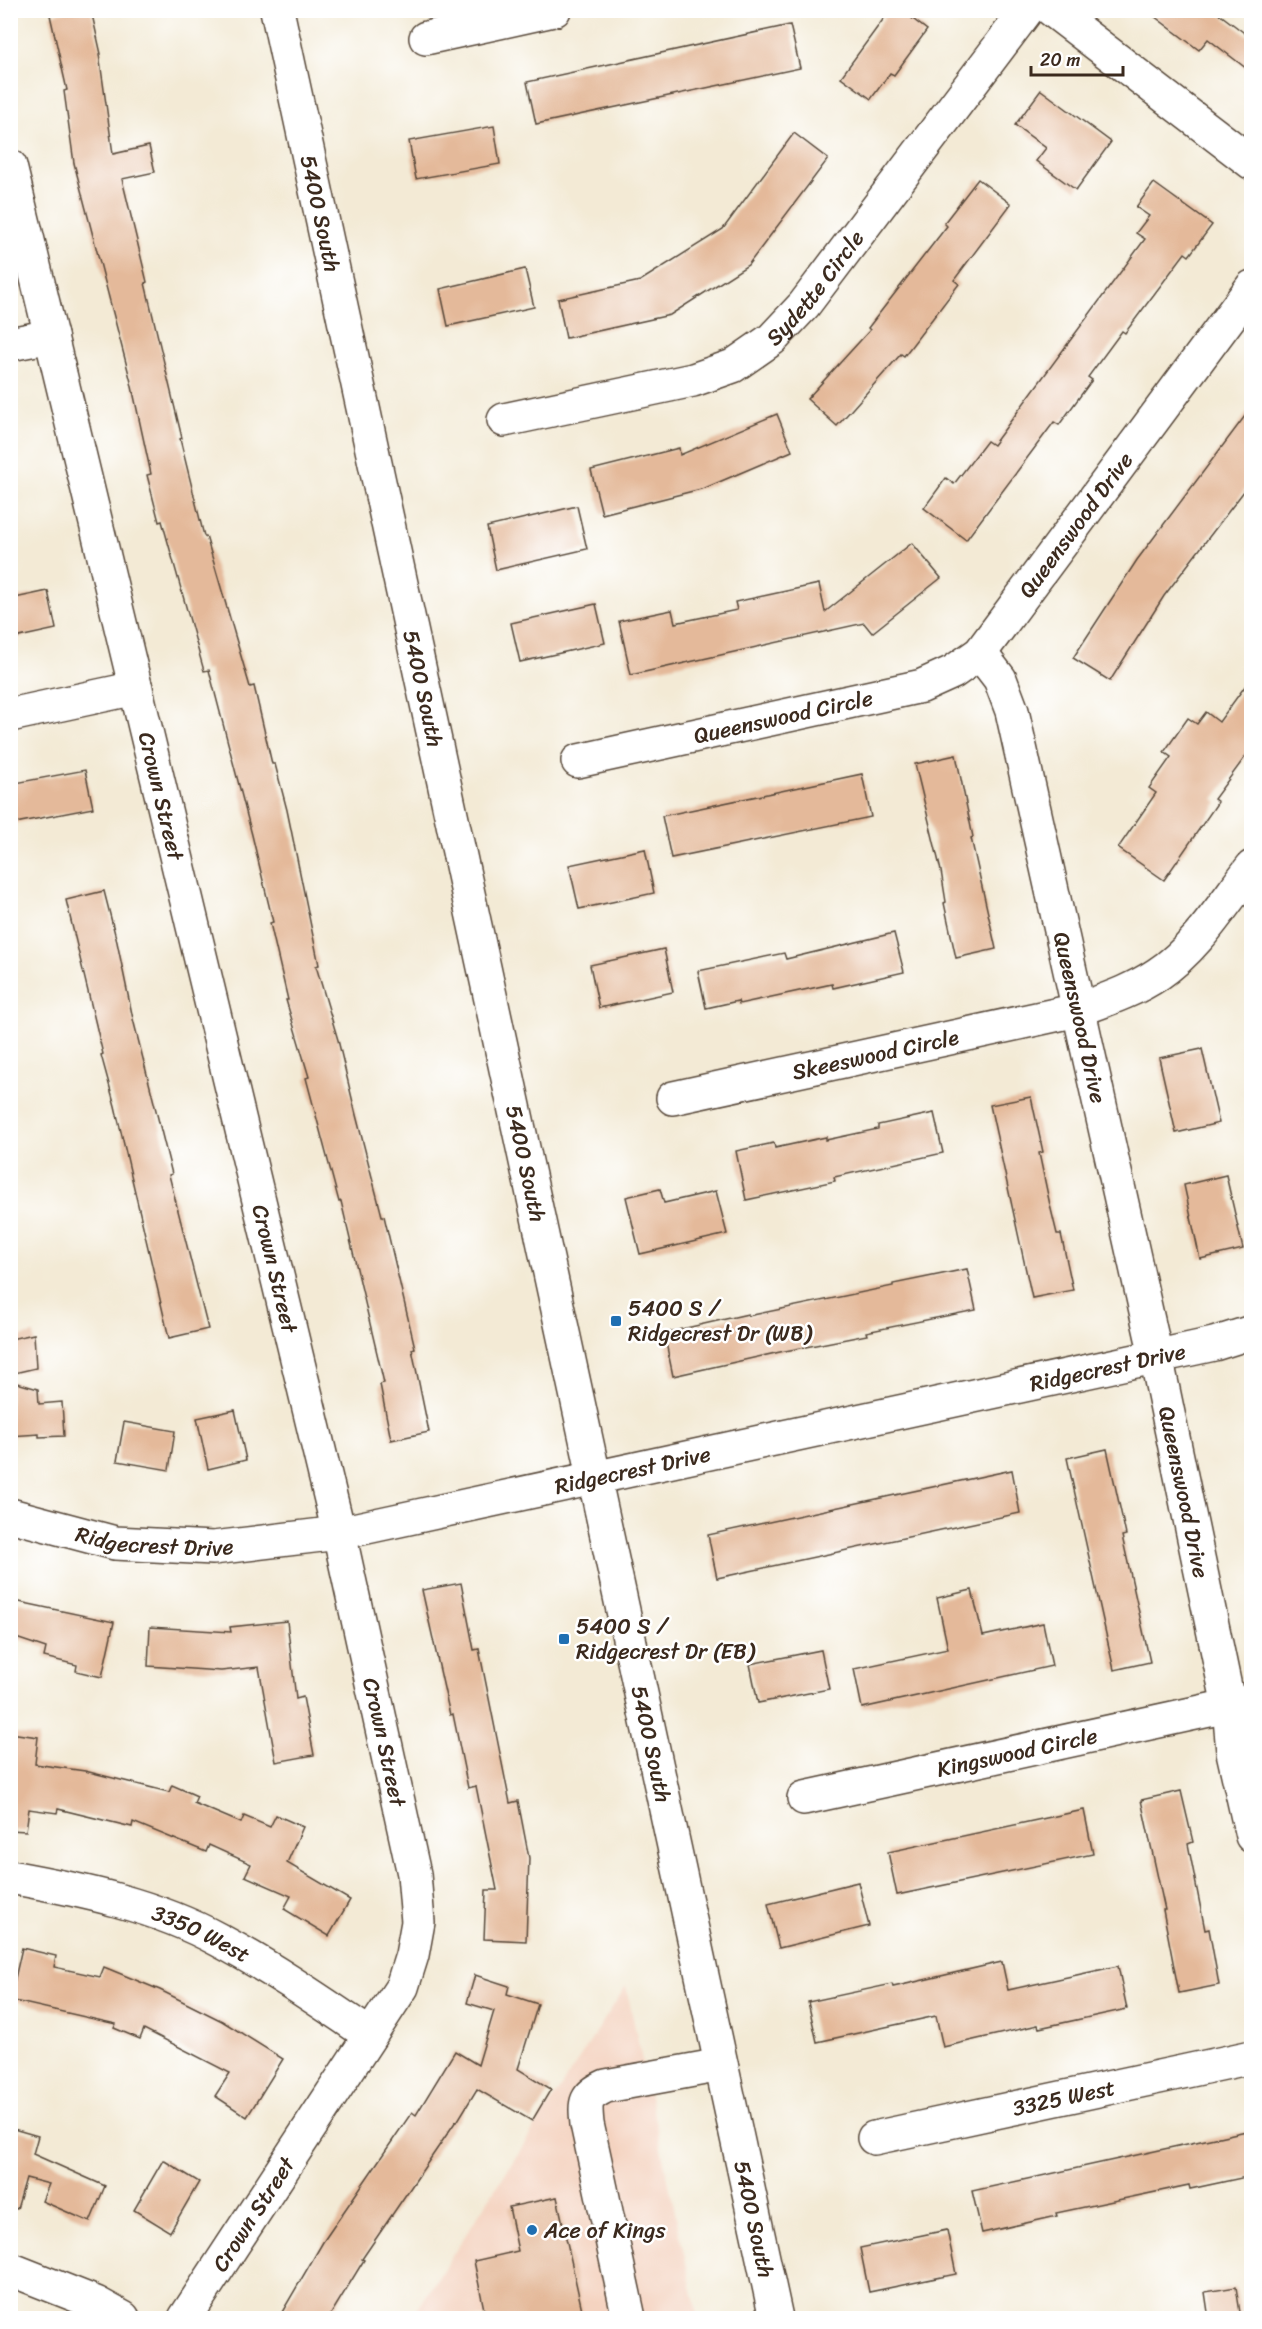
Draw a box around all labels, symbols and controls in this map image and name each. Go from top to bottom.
scale bar [1031,39,1122,77]
text: 20 m [1040,44,1080,76]
street label: 5400 South [289,151,352,276]
street label: Sydette Circle [756,221,875,355]
street label: Queenswood Drive [1008,443,1144,607]
street label: 5400 South [392,626,455,751]
street label: Queenswood Circle [690,678,877,755]
street label: Crown Street [127,728,196,865]
street label: Queenswood Drive [1042,928,1118,1107]
street label: Skeeswood Circle [788,1017,963,1092]
street label: 5400 South [494,1101,557,1226]
street label: Crown Street [241,1200,309,1338]
place label: 5400 S / Ridgecrest Dr (WB) [628,1289,813,1353]
marker: 5400 S / Ridgecrest Dr (WB) [609,1314,623,1328]
street label: Ridgecrest Drive [1026,1332,1189,1403]
street label: Queenswood Drive [1147,1403,1221,1582]
street label: Ridgecrest Drive [551,1434,714,1506]
street label: Ridgecrest Drive [71,1514,236,1568]
place label: 5400 S / Ridgecrest Dr (EB) [576,1607,756,1671]
marker: 5400 S / Ridgecrest Dr (EB) [557,1632,571,1646]
street label: Crown Street [351,1674,418,1811]
street label: 5400 South [620,1682,683,1806]
street label: Kingswood Circle [933,1716,1101,1789]
street label: 3350 West [146,1893,258,1974]
street label: 3325 West [1009,2068,1119,2128]
street label: Crown Street [201,2148,306,2280]
street label: 5400 South [722,2157,786,2281]
place label: Ace of Kings [543,2211,666,2250]
marker: Ace of Kings [525,2223,539,2237]

